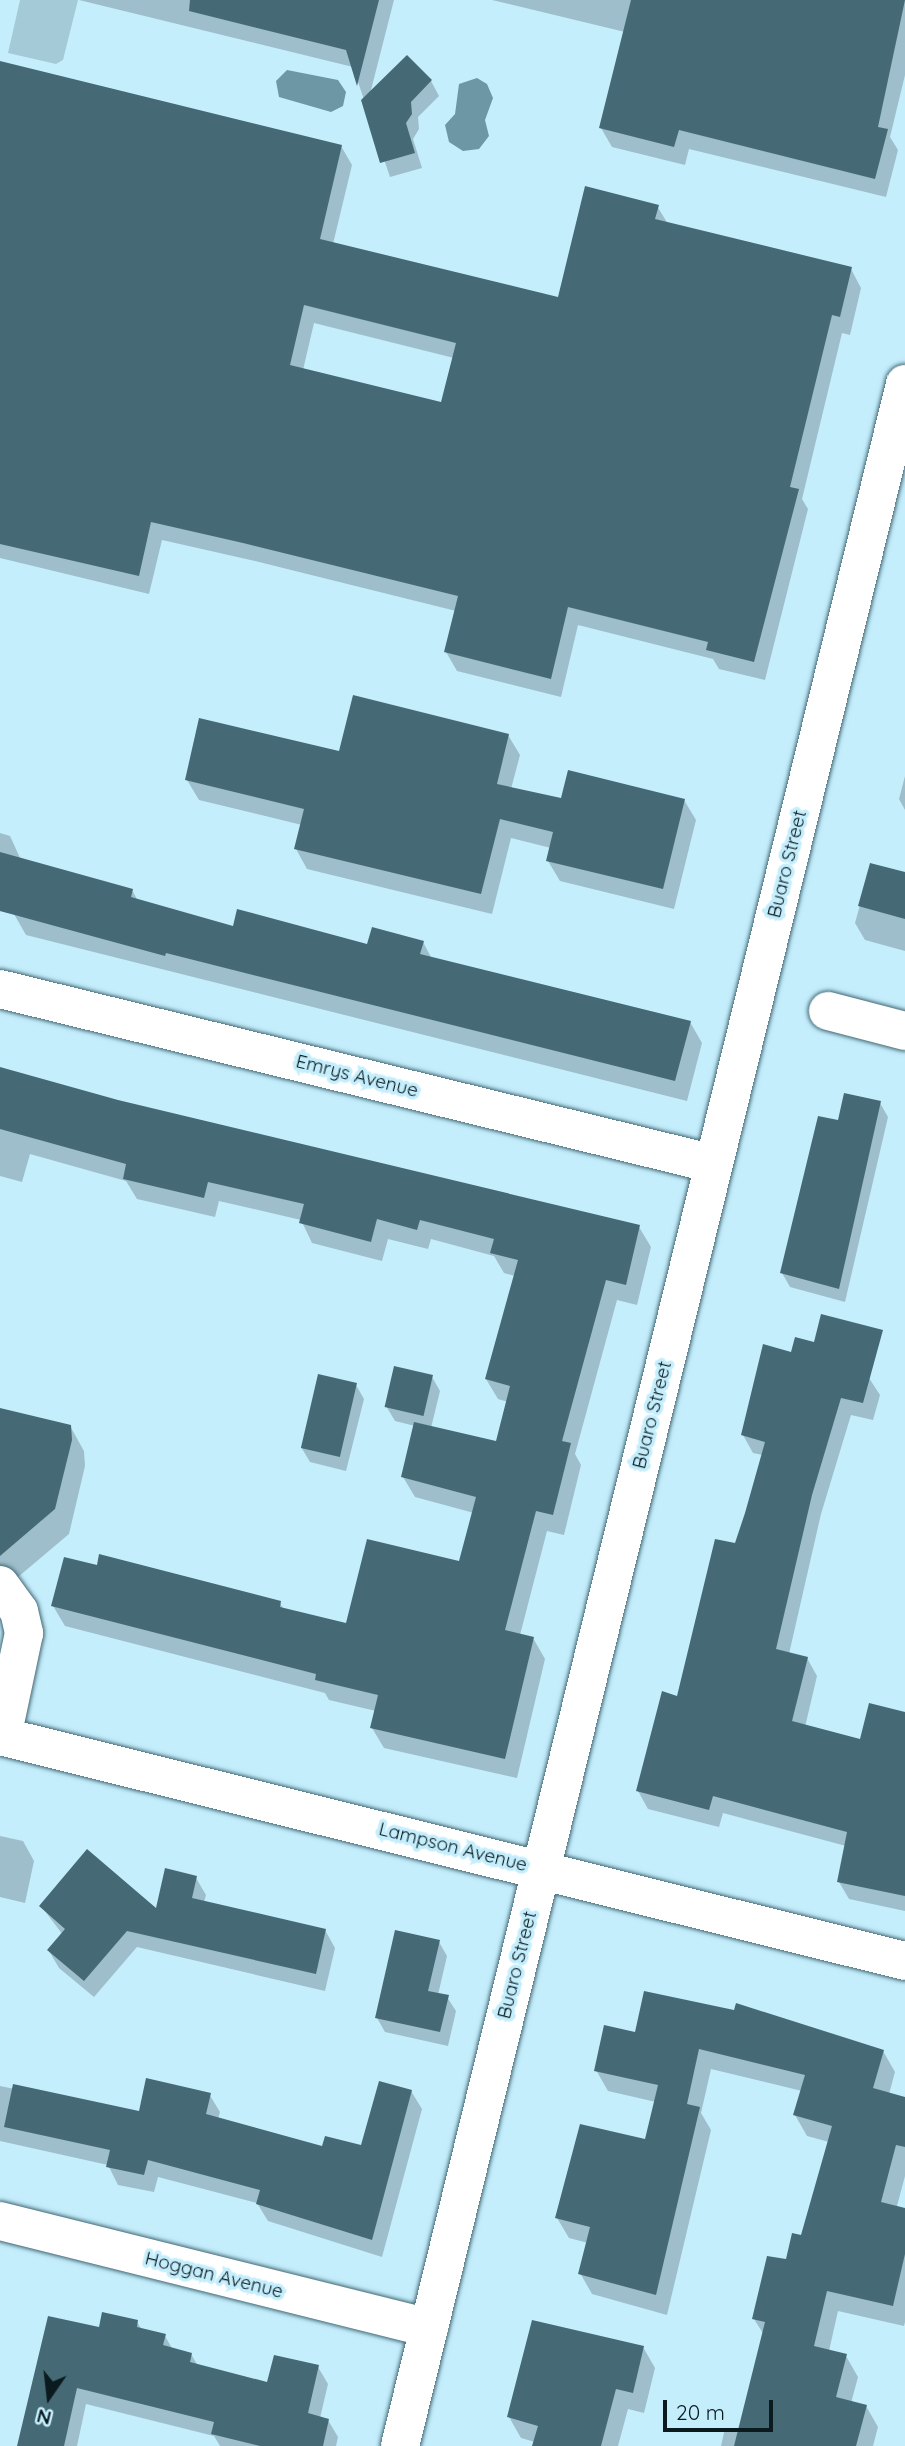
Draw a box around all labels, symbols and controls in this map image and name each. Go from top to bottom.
street label: Buaro Street [763,808,811,920]
street label: Emrys Avenue [294,1050,420,1102]
street label: Buaro Street [628,1359,676,1471]
street label: Lampson Avenue [376,1818,530,1876]
street label: Buaro Street [493,1909,541,2021]
street label: Hoggan Avenue [143,2247,285,2303]
north arrow [14,2362,84,2432]
scale bar [667,2386,777,2430]
text: 20 m [676,2399,725,2425]
text: N [34,2404,54,2431]

